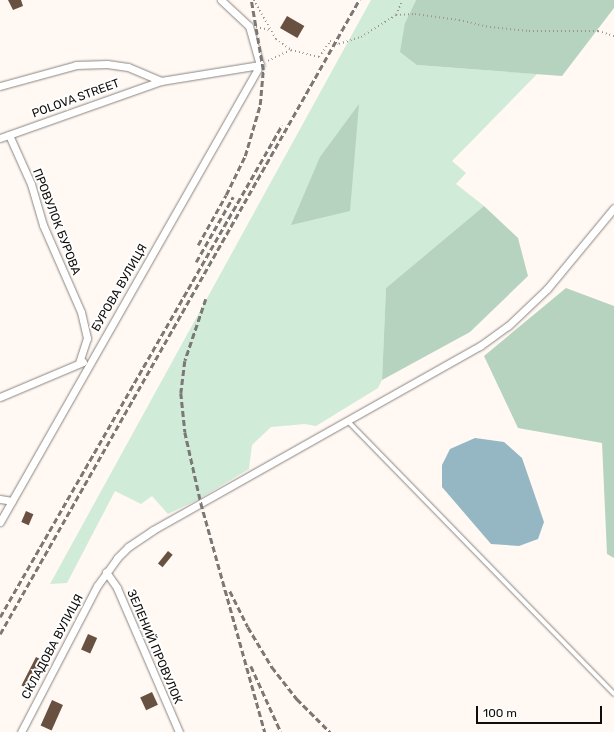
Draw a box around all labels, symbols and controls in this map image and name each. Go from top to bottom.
street label: POLOVA STREET [30,76,122,122]
street label: ПРОВУЛОК БУРОВА [29,167,83,277]
street label: БУРОВА ВУЛИЦЯ [89,242,151,334]
street label: ЗЕЛЕНИЙ ПРОВУЛОК [123,588,185,706]
street label: СКЛАДОВА ВУЛИЦЯ [19,592,87,702]
scale bar [478,698,604,724]
text: 100 m [483,706,517,720]

